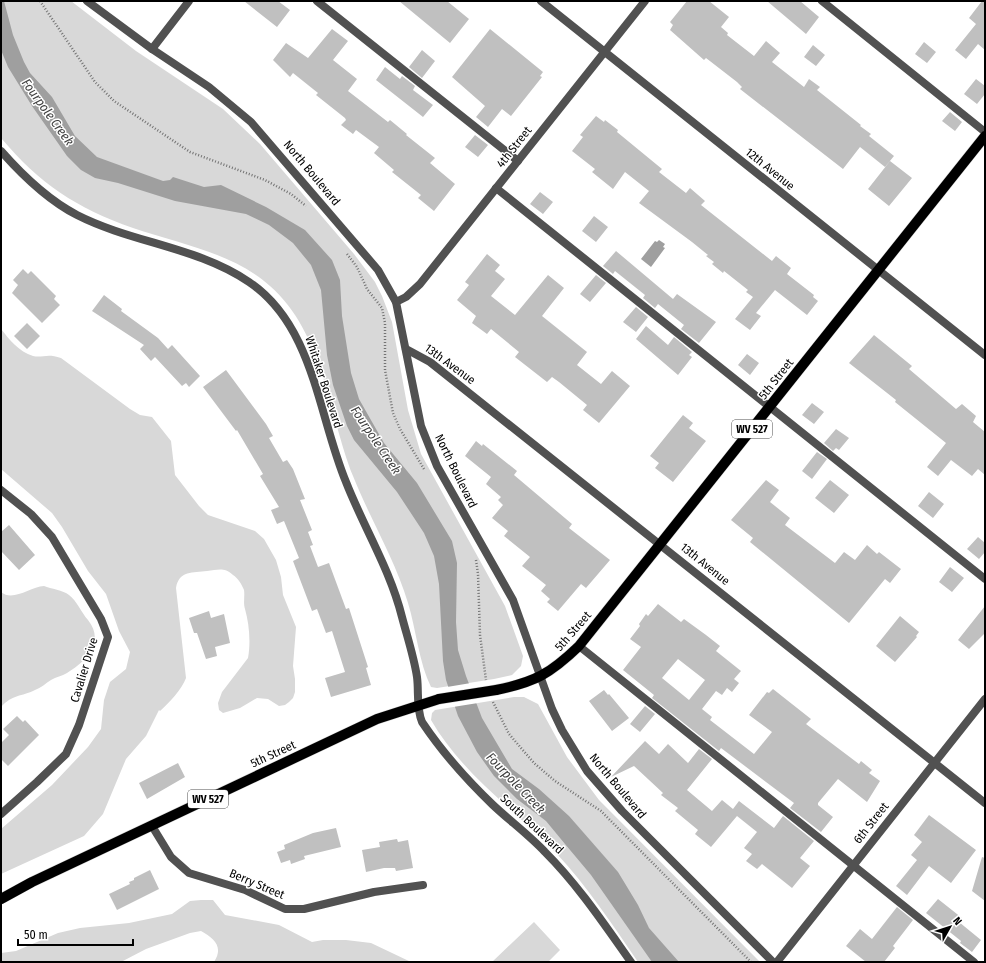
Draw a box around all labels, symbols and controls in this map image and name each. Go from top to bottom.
water label: Fourpole Creek [19,76,77,149]
street label: 4th Street [494,124,534,170]
street label: North Boulevard [281,138,343,208]
street label: 12th Avenue [743,145,797,193]
street label: Whitaker Boulevard [303,334,345,430]
street label: 13th Avenue [422,341,478,387]
street label: 5th Street [756,356,796,402]
water label: Fourpole Creek [348,403,405,477]
road number: WV 527 [732,420,772,438]
street label: North Boulevard [432,432,480,510]
street label: 13th Avenue [678,540,732,588]
street label: 5th Street [552,608,594,654]
street label: Cavalier Drive [67,636,101,704]
street label: 5th Street [248,737,298,770]
water label: Fourpole Creek [483,750,549,817]
street label: North Boulevard [587,751,649,821]
road number: WV 527 [188,790,228,808]
street label: South Boulevard [498,791,566,857]
street label: 6th Street [851,800,892,846]
street label: Berry Street [227,866,287,902]
north arrow [930,907,970,947]
text: N [950,914,965,928]
scale bar [18,921,133,947]
text: 50 m [24,928,48,942]

